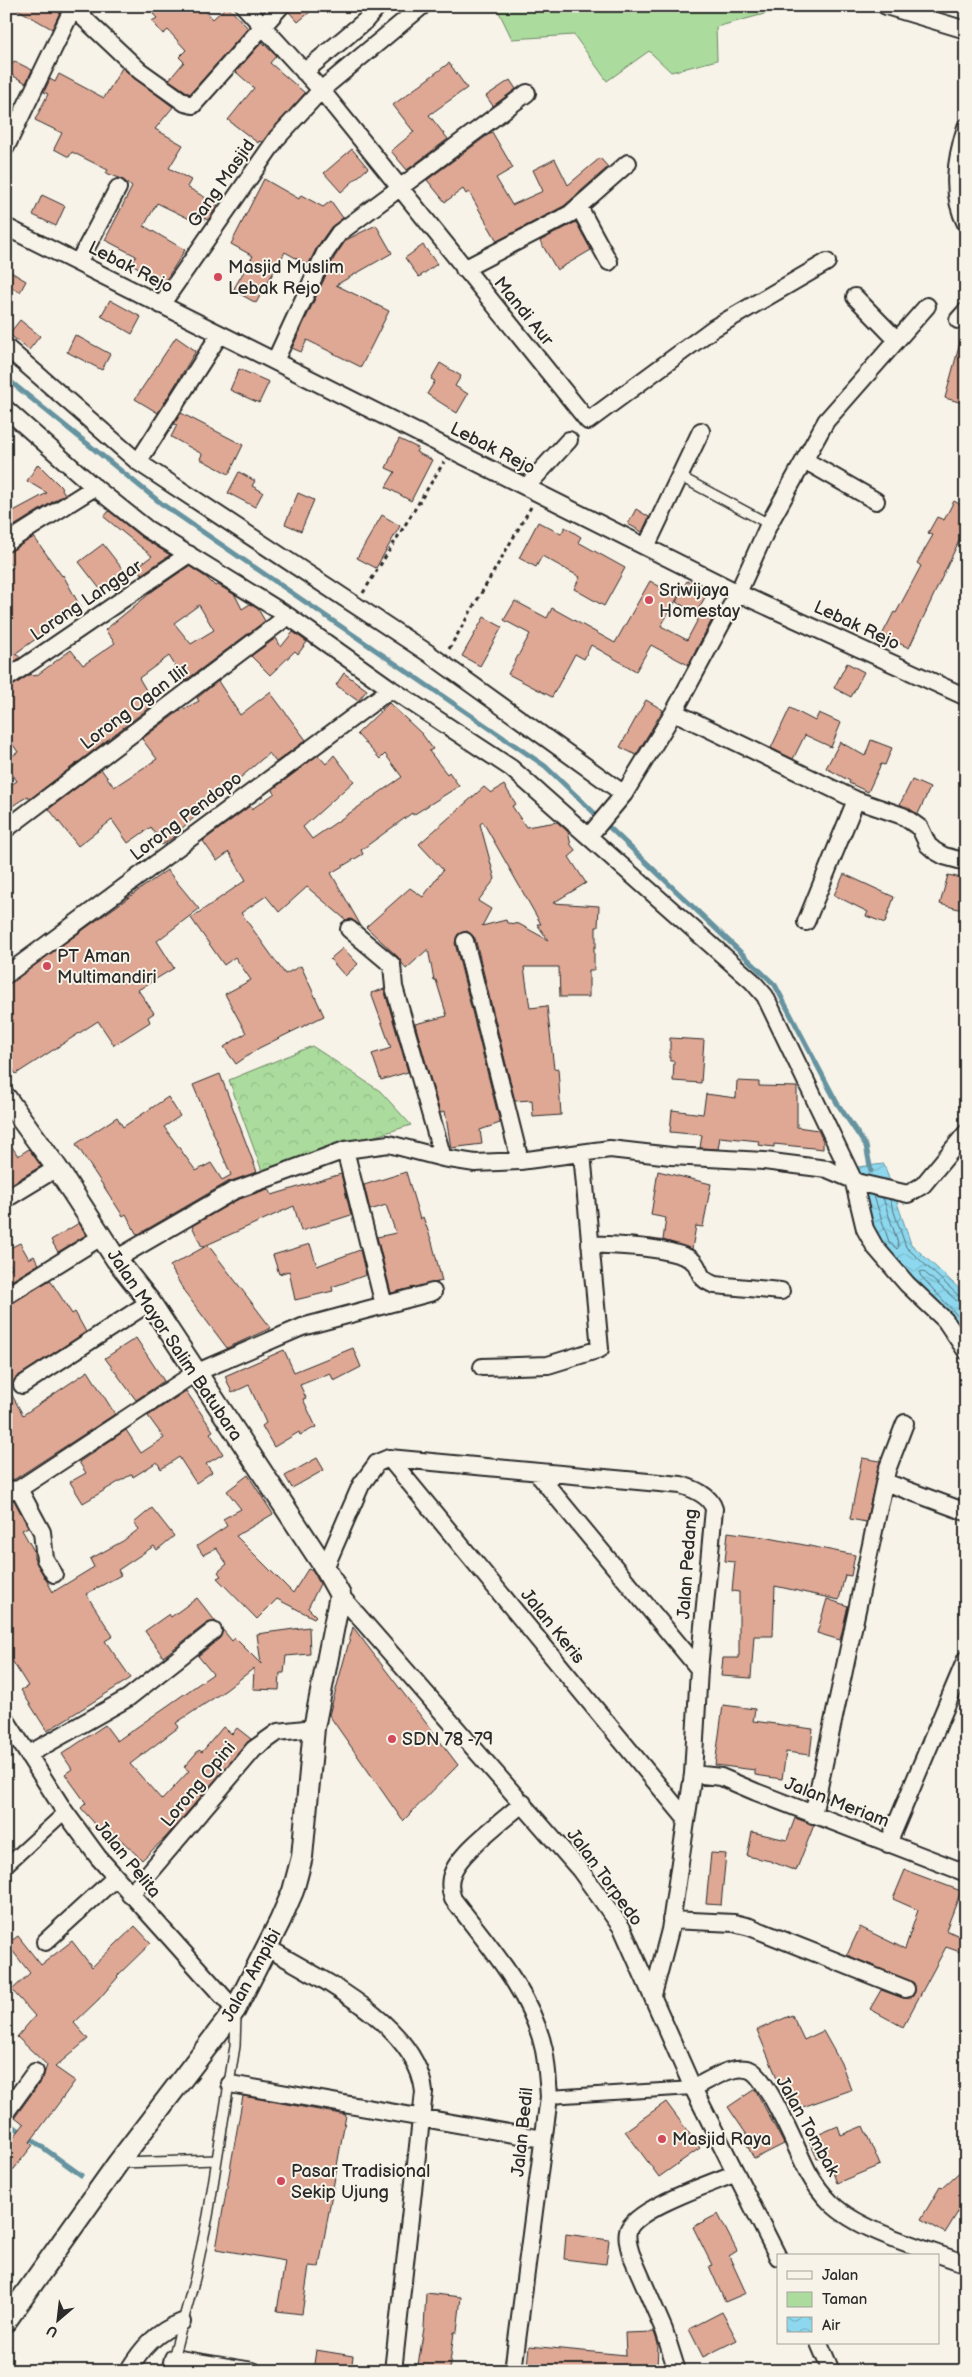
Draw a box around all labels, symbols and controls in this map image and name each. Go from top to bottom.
street label: Gang Masjid [183,135,259,231]
street label: Lebak Rejo [85,237,177,298]
place label: Masjid Muslim Lebak Rejo [228,257,344,299]
marker: Masjid Muslim Lebak Rejo [212,271,224,283]
street label: Mandi Aur [489,273,558,350]
street label: Lebak Rejo [447,418,539,479]
street label: Lorong Langgar [27,555,146,645]
place label: Sriwijaya Homestay [659,580,741,622]
marker: Sriwijaya Homestay [643,594,655,606]
street label: Lebak Rejo [810,596,903,655]
street label: Lorong Ogan Ilir [77,658,194,754]
street label: Lorong Pendopo [126,768,246,865]
place label: PT Aman Multimandiri [57,946,157,988]
marker: PT Aman Multimandiri [41,960,53,972]
street label: Jalan Mayor Salim Batubara [103,1245,247,1445]
street label: Jalan Pedang [673,1508,702,1620]
street label: Jalan Keris [516,1585,589,1668]
place label: SDN 78 -79 [402,1729,493,1750]
marker: SDN 78 -79 [386,1733,398,1745]
street label: Lorong Opini [157,1738,240,1831]
street label: Jalan Meriam [782,1773,892,1832]
street label: Jalan Pelita [90,1817,165,1902]
street label: Jalan Torpedo [562,1825,647,1930]
street label: Jalan Ampibi [217,1925,286,2025]
street label: Jalan Tombak [771,2073,844,2180]
street label: Jalan Bedil [507,2086,538,2178]
place label: Masjid Raya [672,2129,771,2150]
marker: Masjid Raya [656,2133,668,2145]
place label: Pasar Tradisional Sekip Ujung [291,2161,430,2203]
marker: Pasar Tradisional Sekip Ujung [275,2175,287,2187]
legend [777,2254,940,2344]
text: Jalan [822,2266,858,2285]
text: Taman [822,2290,867,2309]
north arrow [32,2294,82,2344]
text: Air [822,2316,841,2335]
text: U [44,2321,61,2341]

